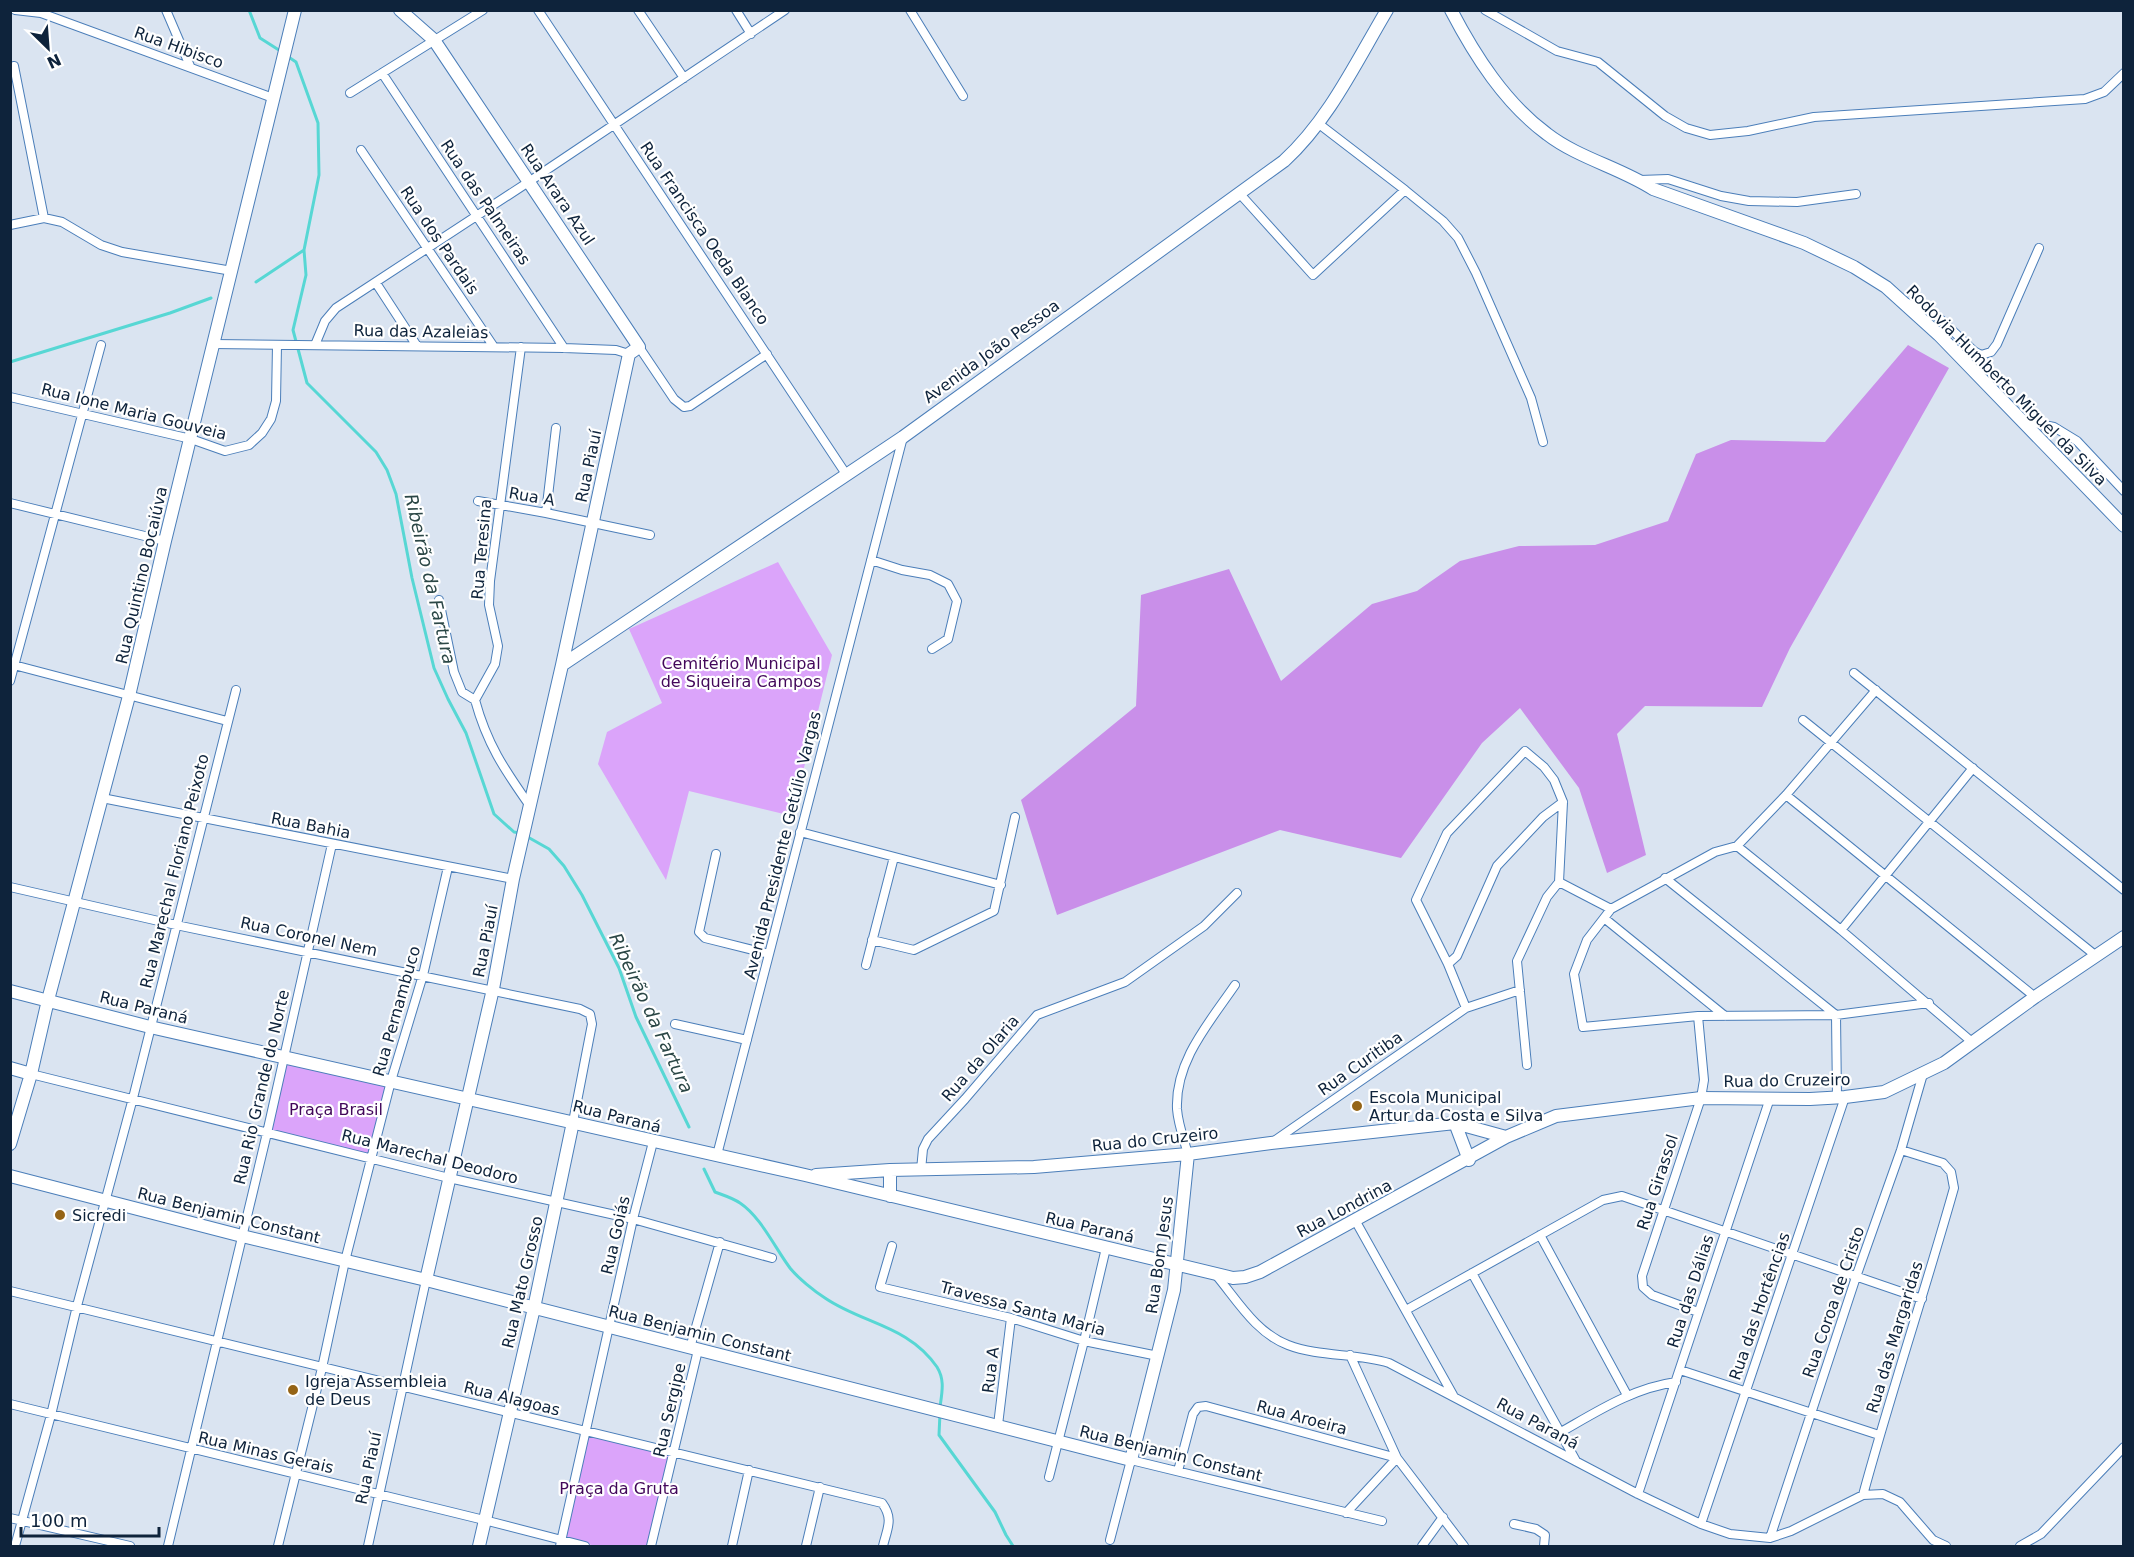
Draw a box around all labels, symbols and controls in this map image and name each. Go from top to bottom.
north arrow [18,18,78,78]
street label: Rua Hibisco [132,23,226,72]
text: N [44,50,64,73]
street label: Rua das Palmeiras [437,136,534,268]
street label: Rua Francisca Oeda Blanco [636,138,773,328]
street label: Rua Arara Azul [517,140,598,249]
street label: Rua dos Pardais [396,182,483,298]
street label: Rodovia Humberto Miguel da Silva [1902,281,2111,490]
street label: Avenida João Pessoa [920,296,1063,407]
street label: Rua das Azaleias [353,321,489,342]
street label: Rua Ione Maria Gouveia [39,379,229,444]
street label: Rua Piauí [572,428,606,504]
street label: Rua A [507,483,556,510]
street label: Rua Quintino Bocaiúva [112,484,171,666]
water label: Ribeirão da Fartura [401,492,460,666]
street label: Rua Teresina [468,498,495,600]
park label: Cemitério Municipal de Siqueira Campos [661,654,821,691]
street label: Avenida Presidente Getúlio Vargas [740,709,825,981]
street label: Rua Marechal Floriano Peixoto [136,752,213,990]
street label: Rua Bahia [270,808,352,843]
street label: Rua Piauí [469,903,502,979]
street label: Rua Coronel Nem [239,913,379,960]
water label: Ribeirão da Fartura [605,929,698,1096]
street label: Rua Pernambuco [369,944,424,1079]
street label: Rua Paraná [98,987,190,1028]
street label: Rua Rio Grande do Norte [230,988,293,1186]
street label: Rua da Olaria [938,1011,1023,1105]
street label: Rua Curitiba [1315,1027,1406,1099]
street label: Rua do Cruzeiro [1723,1070,1851,1091]
place label: Escola Municipal Artur da Costa e Silva [1369,1088,1543,1125]
street label: Rua Paraná [571,1096,663,1137]
marker: Escola Municipal Artur da Costa e Silva [1350,1099,1364,1113]
park label: Praça Brasil [289,1100,383,1119]
street label: Rua do Cruzeiro [1091,1123,1219,1156]
street label: Rua Marechal Deodoro [340,1125,520,1188]
street label: Rua Girassol [1633,1132,1682,1232]
street label: Rua Londrina [1293,1175,1395,1242]
street label: Rua Benjamin Constant [135,1184,322,1247]
street label: Rua Goiás [597,1194,634,1276]
street label: Rua Bom Jesus [1142,1195,1177,1315]
place label: Sicredi [72,1206,126,1225]
marker: Sicredi [53,1208,67,1222]
street label: Rua Paraná [1044,1208,1136,1247]
street label: Rua Mato Grosso [498,1214,547,1350]
street label: Rua Coroa de Cristo [1799,1224,1868,1380]
street label: Rua das Hortências [1725,1230,1794,1382]
street label: Rua das Dálias [1663,1232,1718,1350]
street label: Rua das Margaridas [1862,1259,1927,1415]
street label: Travessa Santa Maria [937,1277,1108,1340]
street label: Rua Benjamin Constant [606,1302,793,1365]
street label: Rua A [978,1346,1003,1394]
street label: Rua Sergipe [649,1361,690,1459]
place label: Igreja Assembleia de Deus [305,1372,447,1409]
street label: Rua Alagoas [462,1377,562,1420]
marker: Igreja Assembleia de Deus [286,1383,300,1397]
street label: Rua Paraná [1493,1394,1582,1453]
street label: Rua Aroeira [1254,1396,1349,1439]
street label: Rua Benjamin Constant [1077,1422,1264,1485]
street label: Rua Minas Gerais [196,1428,335,1477]
street label: Rua Piauí [352,1430,386,1506]
park label: Praça da Gruta [559,1479,679,1498]
scale bar [21,1500,159,1538]
text: 100 m [30,1510,88,1531]

